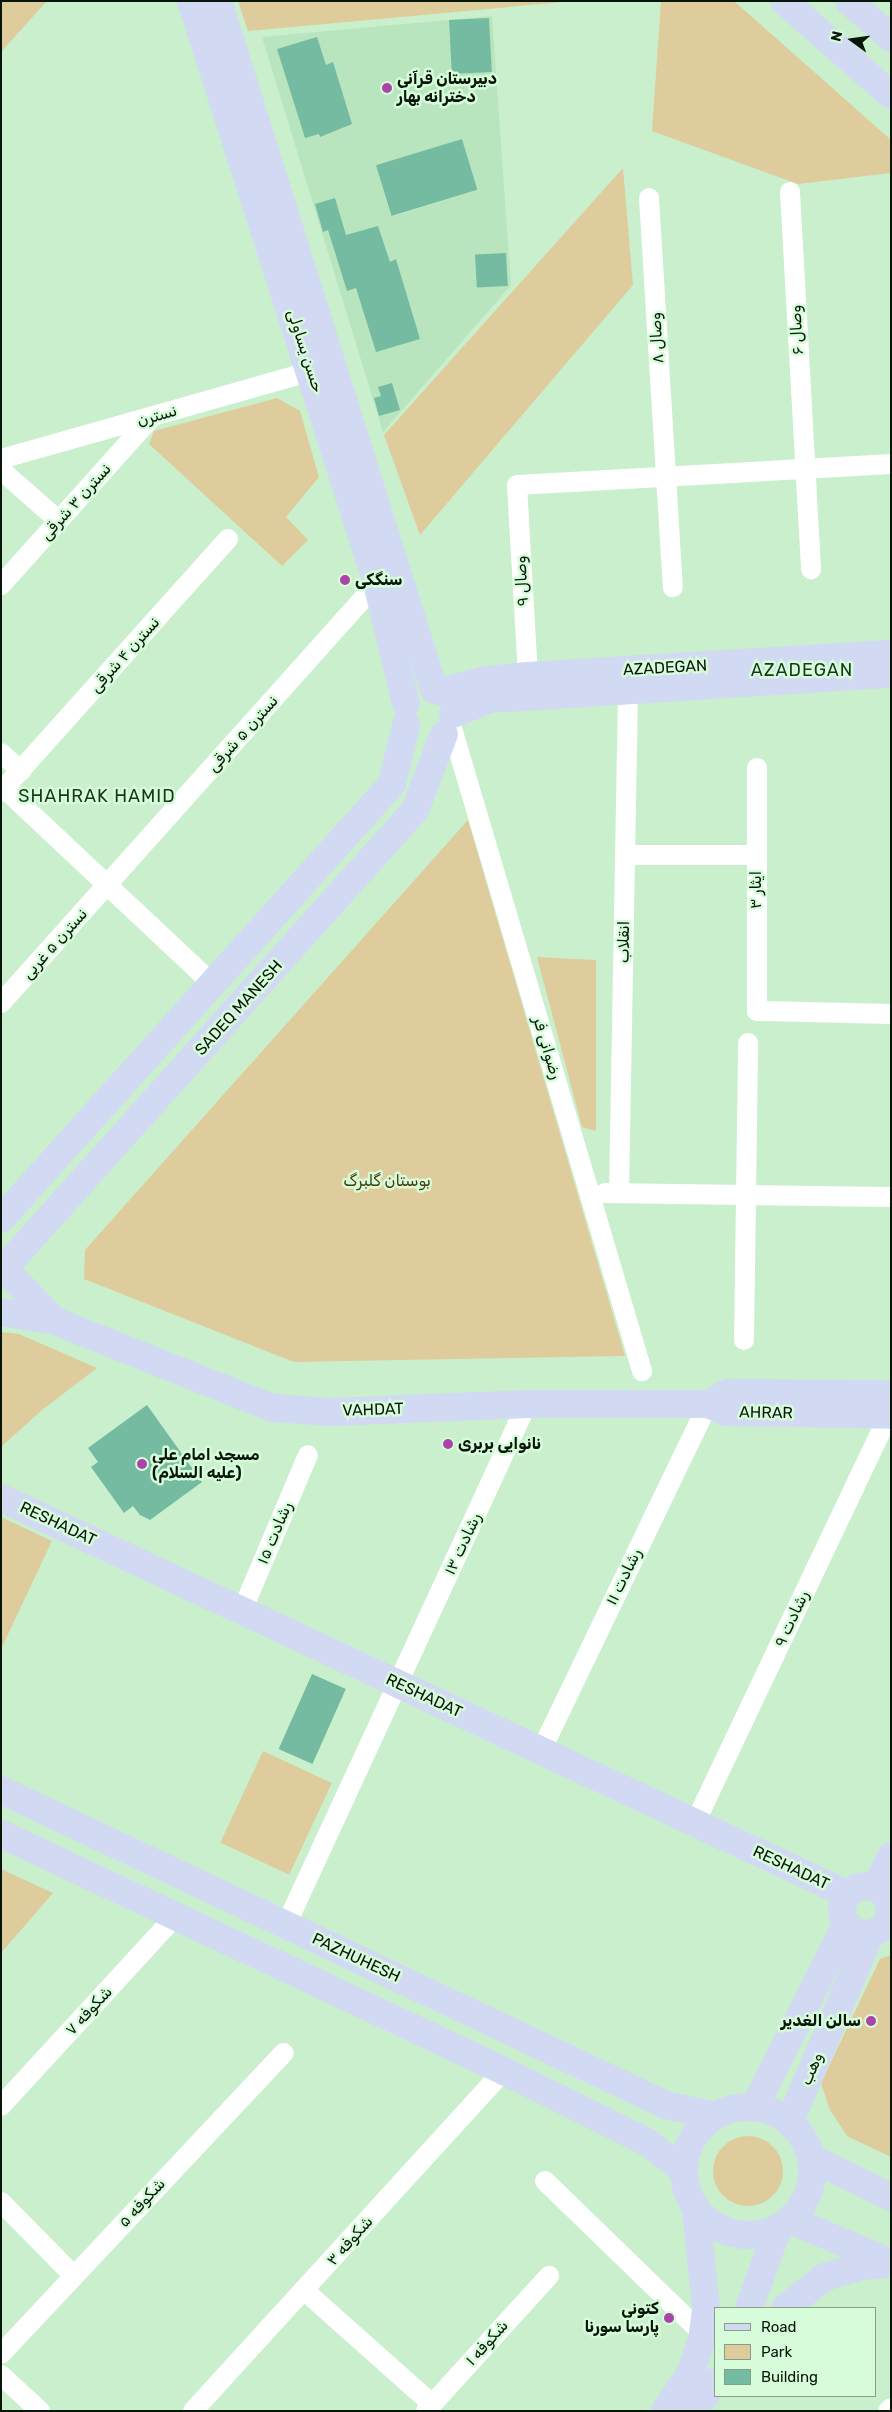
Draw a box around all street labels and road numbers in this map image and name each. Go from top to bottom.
street label: وصال ۶ [786,305,808,355]
street label: حسن یساولی [283,307,327,395]
street label: وصال ۸ [646,312,668,364]
street label: نسترن [135,401,179,431]
street label: نسترن ۳ شرقی [36,460,116,544]
street label: وصال ۹ [511,555,533,607]
street label: نسترن ۴ شرقی [86,613,164,697]
street label: AZADEGAN [622,656,708,680]
street label: نسترن ۵ شرقی [204,692,282,776]
street label: ایثار ۳ [746,871,766,909]
street label: نسترن ۵ غربی [18,905,92,983]
street label: انقلاب [614,921,634,963]
street label: SADEQ MANESH [191,956,287,1060]
street label: رضوانی فر [528,1014,566,1082]
street label: VAHDAT [342,1399,404,1421]
street label: AHRAR [739,1403,793,1423]
street label: RESHADAT [17,1498,99,1550]
street label: رشادت ۱۵ [253,1499,297,1567]
street label: رشادت ۱۳ [440,1510,486,1578]
street label: رشادت ۱۱ [602,1546,646,1608]
street label: رشادت ۹ [771,1588,813,1650]
street label: RESHADAT [383,1670,465,1722]
street label: RESHADAT [750,1842,832,1894]
street label: PAZHUHESH [309,1929,403,1987]
street label: شکوفه ۷ [62,1983,116,2039]
street label: وهب [797,2050,827,2088]
street label: شکوفه ۵ [115,2175,169,2231]
street label: شکوفه ۳ [323,2212,377,2270]
street label: شکوفه ۱ [462,2316,512,2370]

